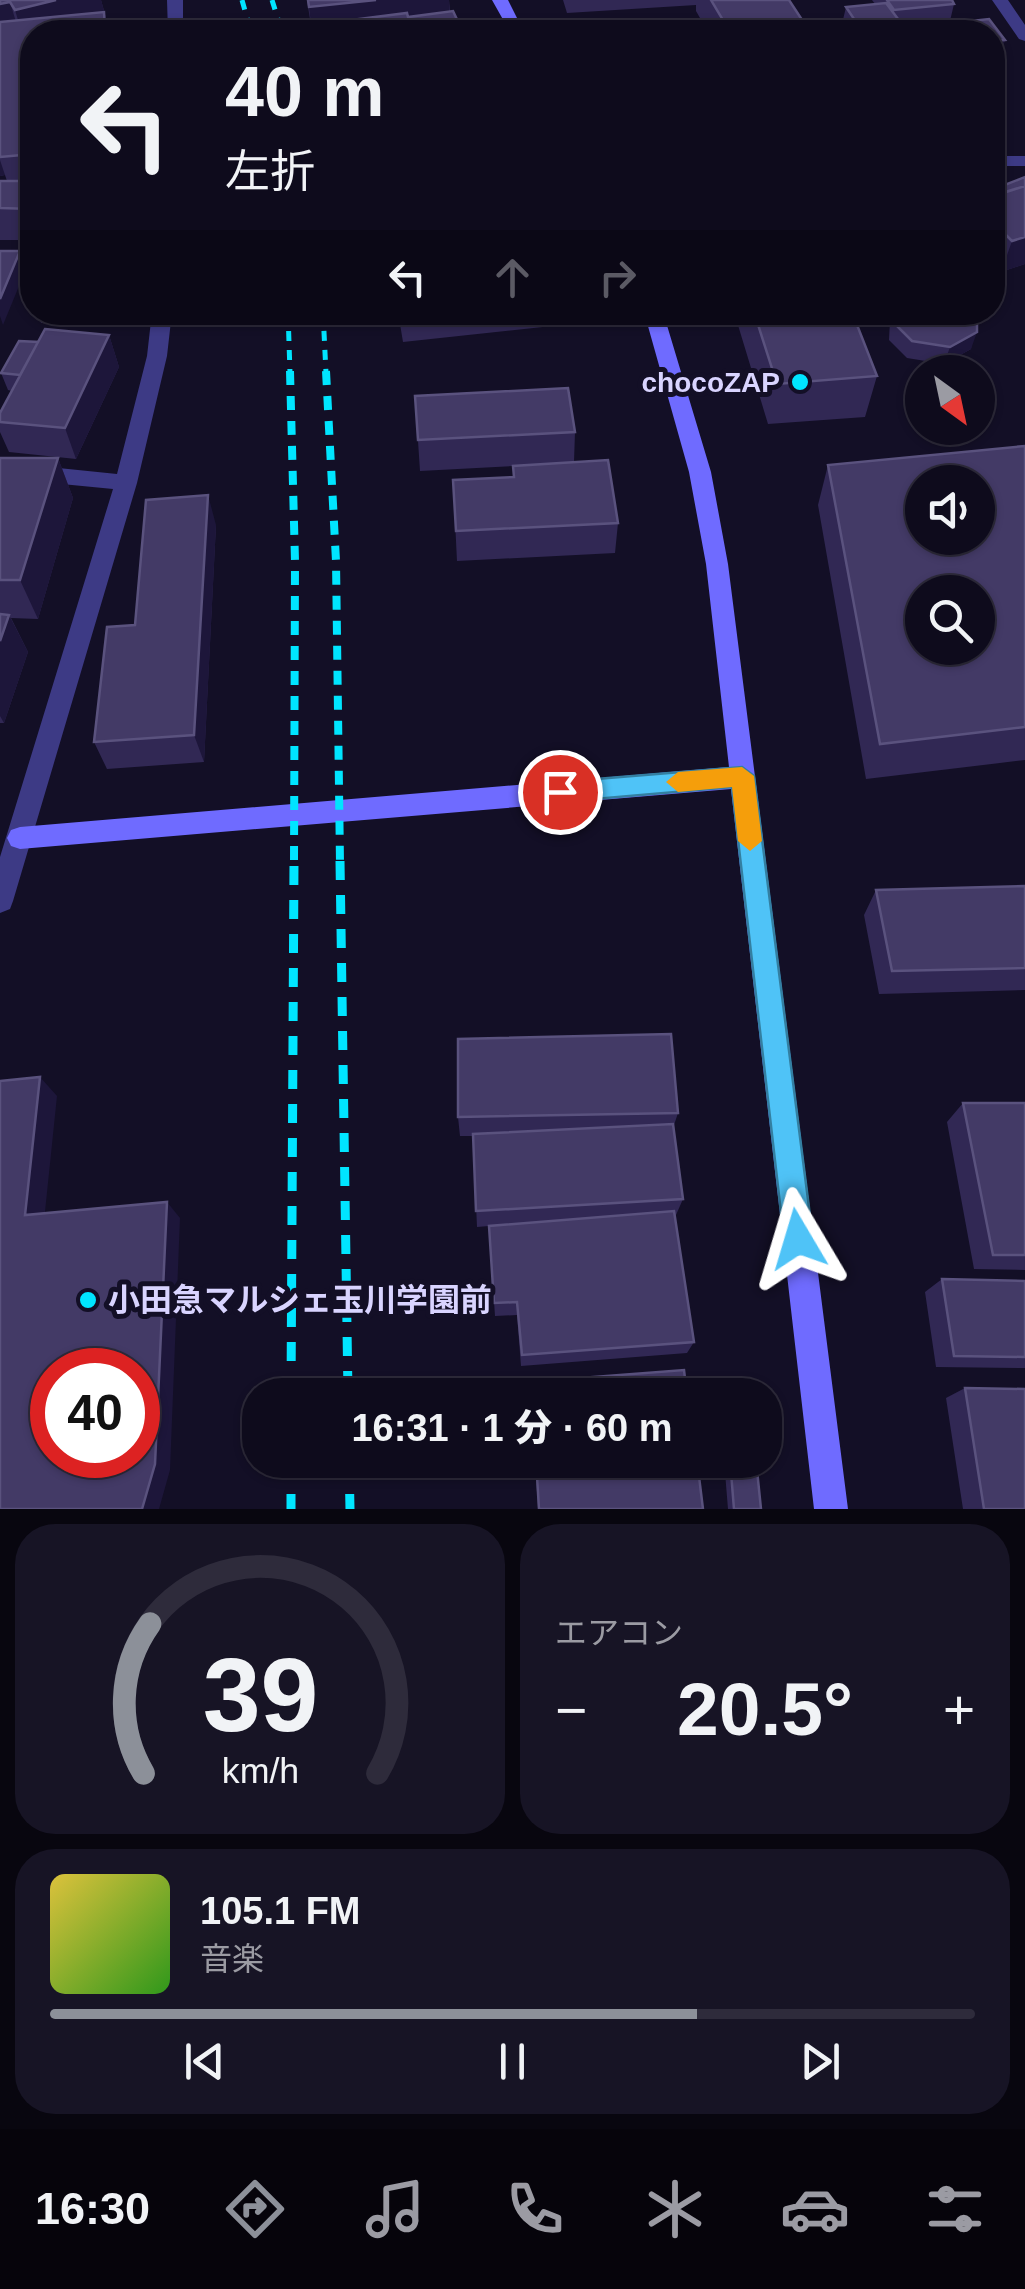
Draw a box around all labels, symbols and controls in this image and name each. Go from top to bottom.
text: 40 m [225,53,385,131]
icon: left [60,60,190,190]
text: 左折 [225,146,315,197]
icon: left [380,250,435,305]
icon: ahead [485,250,540,305]
icon: right [590,250,645,305]
north arrow [905,355,995,445]
map controls [905,355,995,665]
place label: chocoZAP [642,367,780,398]
marker: chocoZAP [789,371,811,393]
button: sound [905,465,995,555]
button: search [905,575,995,665]
pin [518,750,603,835]
icon: arrive [533,765,588,820]
position arrow [746,1187,850,1291]
place label: 小田急マルシェ玉川学園前 [108,1282,492,1318]
marker: 小田急マルシェ玉川学園前 [77,1289,99,1311]
speed limit sign: 40 [30,1348,160,1478]
text: 16:31 · 1 分 · 60 m [351,1407,673,1449]
text: エアコン [555,1615,683,1651]
text: 39 [202,1637,318,1753]
text: 20.5° [677,1667,853,1751]
text: − [555,1679,587,1741]
text: + [943,1679,975,1741]
text: km/h [221,1751,299,1791]
text: 105.1 FM [200,1890,361,1932]
text: 音楽 [200,1941,264,1977]
icon: previous [177,2034,232,2089]
icon: pause [485,2034,540,2089]
icon: next [793,2034,848,2089]
icon: directions [220,2174,290,2244]
icon: music [360,2174,430,2244]
icon: phone [500,2174,570,2244]
icon: climate [640,2174,710,2244]
icon: car [780,2174,850,2244]
icon: filters [920,2174,990,2244]
text: 16:30 [35,2183,150,2234]

